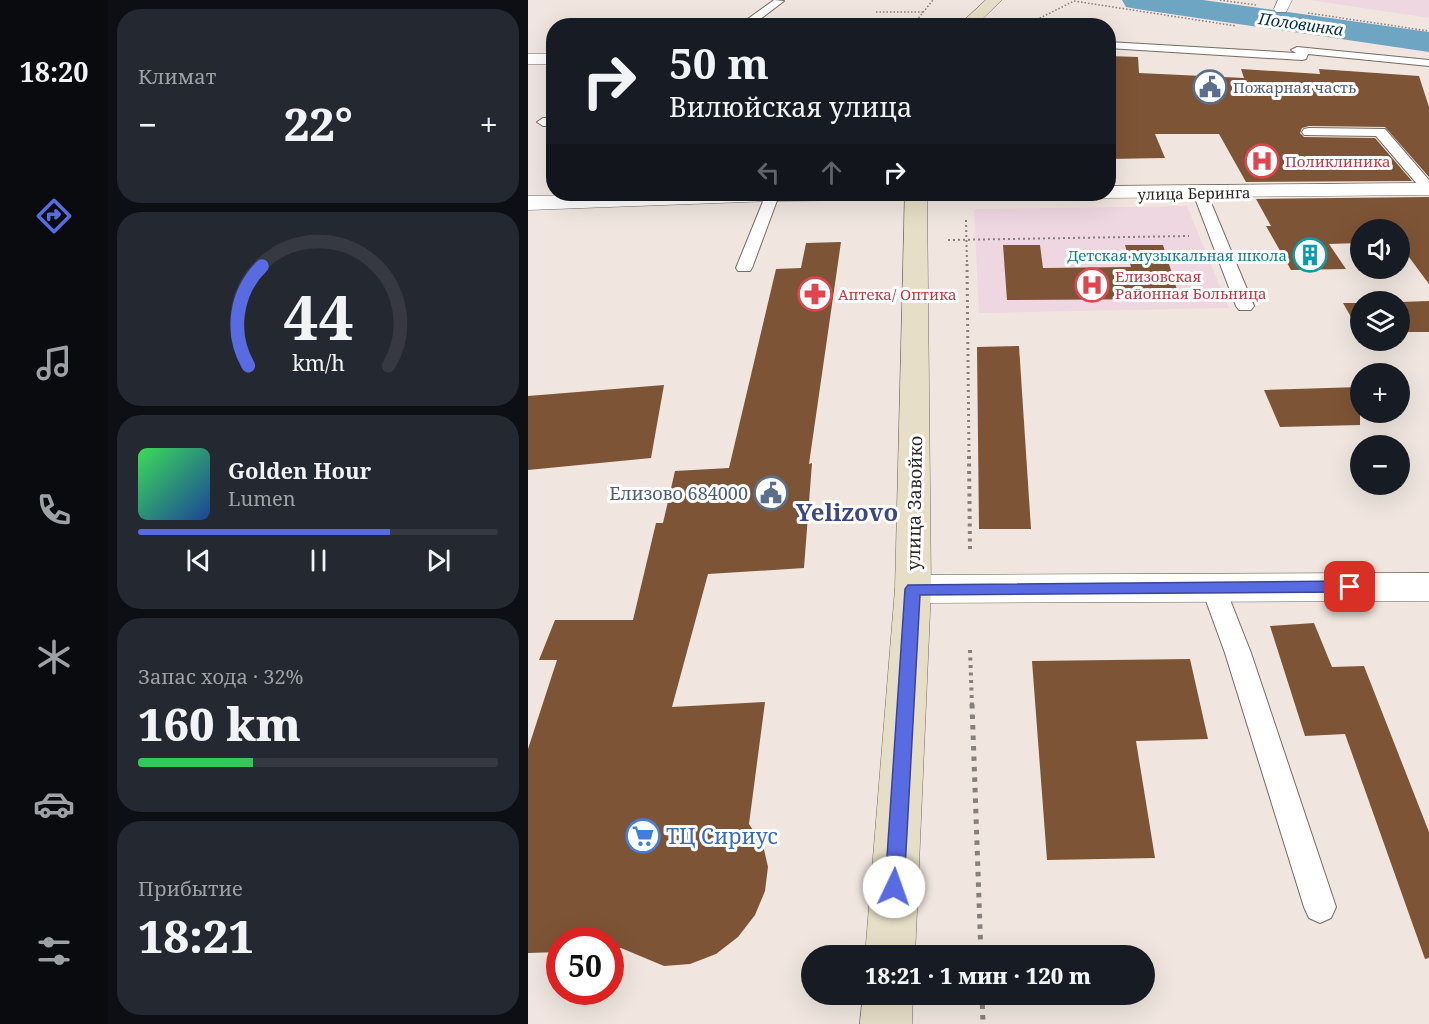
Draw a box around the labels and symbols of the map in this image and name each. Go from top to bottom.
water label: Половинка [1256,7,1345,41]
public building icon: Пожарная часть [1192,69,1228,105]
place label: Пожарная часть [1233,77,1356,97]
hospital icon: Поликлиника [1244,143,1280,179]
place label: Поликлиника [1285,151,1391,171]
street label: улица Беринга [1137,182,1251,204]
building icon: Детская музыкальная школа [1292,237,1328,273]
place label: Детская музыкальная школа [1067,245,1287,265]
place label: Елизовская Районная Больница [1115,266,1267,303]
hospital icon: Елизовская Районная Больница [1074,267,1110,303]
pharmacy icon: Аптека/ Оптика [797,276,833,312]
place label: Аптека/ Оптика [838,284,957,304]
street label: улица Завойко [901,435,927,571]
public building icon: Елизово 684000 [753,475,789,511]
place label: Елизово 684000 [609,481,748,505]
district label: Yelizovo [796,495,898,528]
pin [1324,561,1375,612]
supermarket icon: ТЦ Сириус [625,818,661,854]
place label: ТЦ Сириус [666,822,778,850]
position arrow [862,855,926,919]
speed limit sign: 50 [546,927,624,1005]

